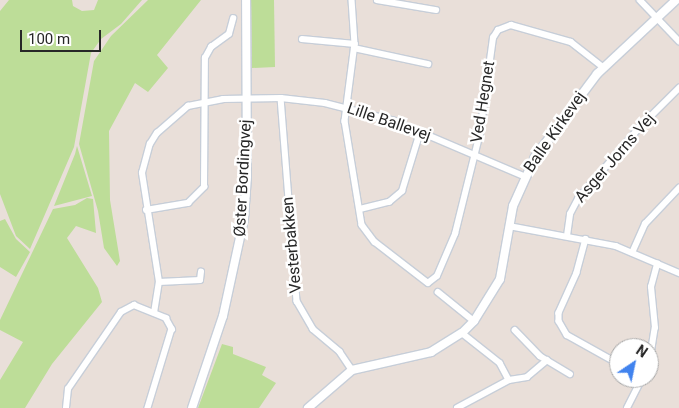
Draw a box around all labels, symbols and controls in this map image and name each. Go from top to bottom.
scale bar [22,20,104,52]
text: 100 m [28,30,70,48]
street label: Ved Hegnet [467,60,499,144]
street label: Balle Kirkevej [520,88,590,176]
street label: Lille Ballevej [344,99,434,145]
street label: Asger Jorns Vej [571,109,659,207]
street label: Øster Bordingvej [230,119,256,237]
street label: Vesterbakken [278,196,306,294]
north arrow [609,338,659,388]
text: N [633,342,650,361]

